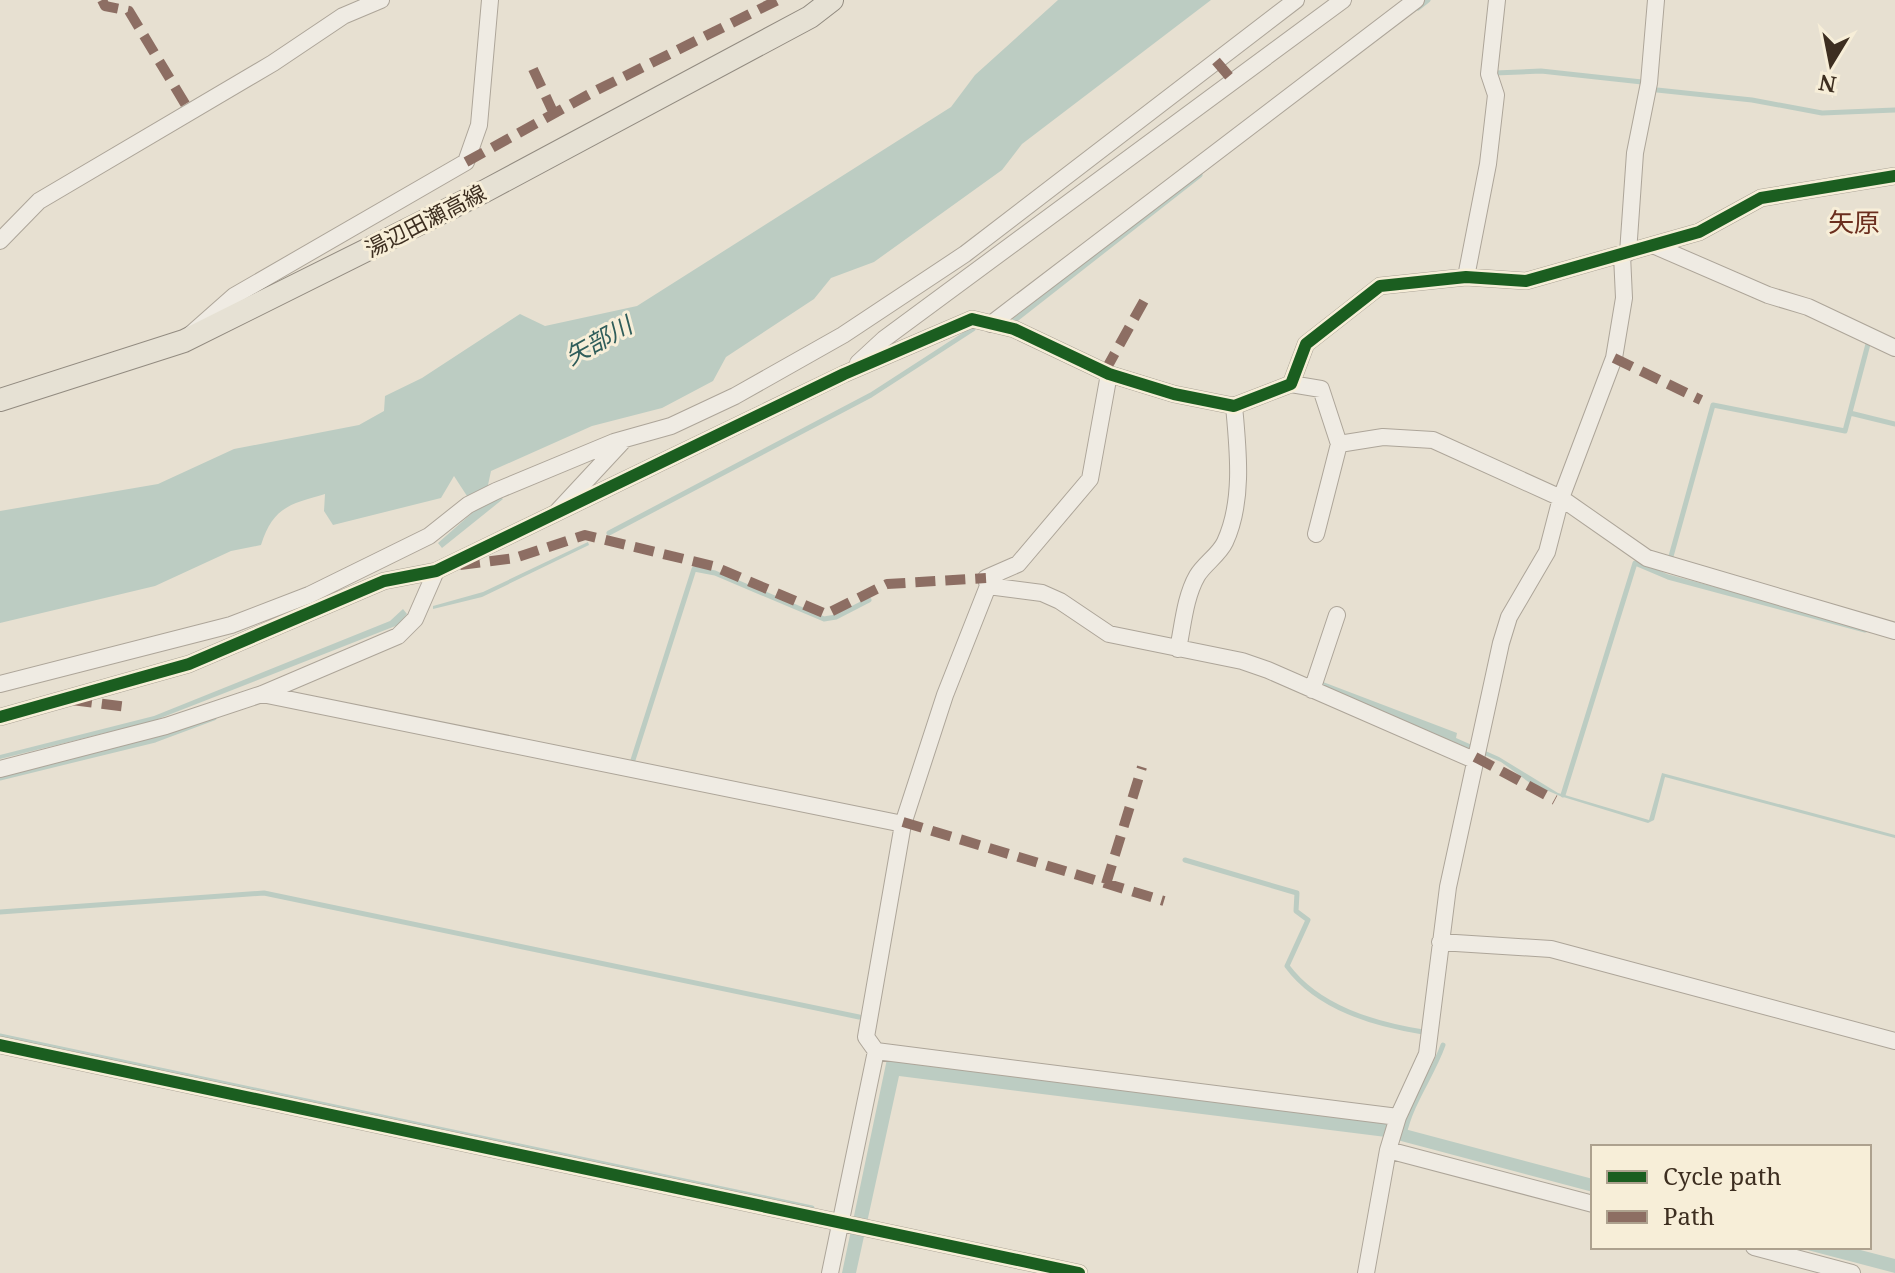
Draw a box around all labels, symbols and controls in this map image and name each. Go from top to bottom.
north arrow [1791,24,1871,104]
text: N [1816,68,1838,101]
street label: 湯辺田瀬高線 [359,177,491,263]
district label: 矢原 [1828,204,1880,240]
water label: 矢部川 [559,307,640,372]
legend [1591,1145,1871,1249]
text: Cycle path [1663,1159,1782,1192]
text: Path [1663,1199,1715,1232]

